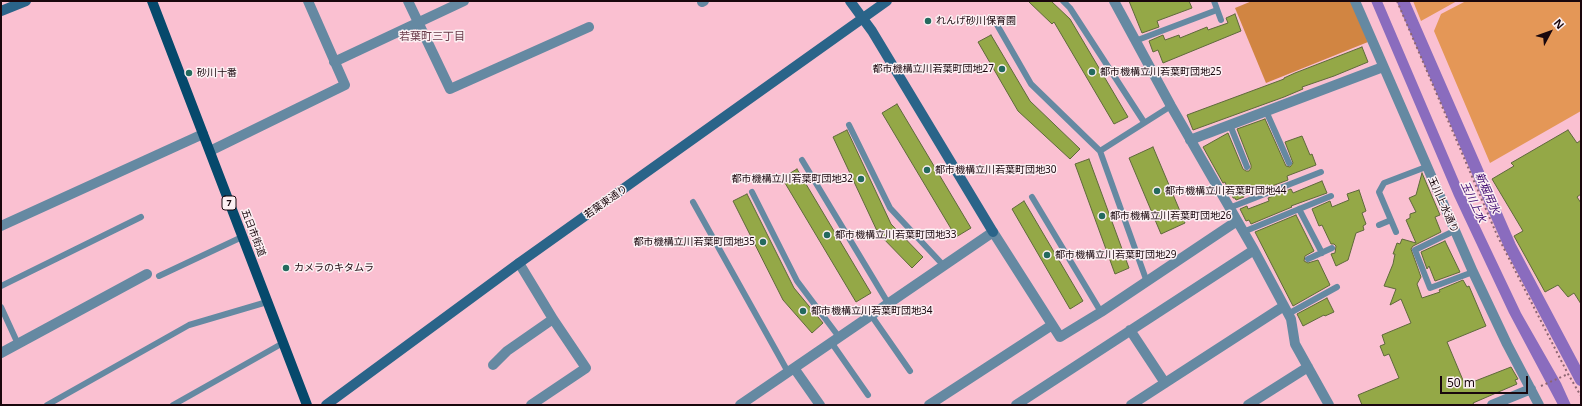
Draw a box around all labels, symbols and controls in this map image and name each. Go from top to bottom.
north arrow [1530,12,1570,52]
place label: れんげ砂川保育園 [936,15,1016,27]
text: N [1551,15,1568,32]
marker: れんげ砂川保育園 [923,16,933,26]
district label: 若葉町三丁目 [399,30,465,44]
place label: 都市機構立川若葉町団地27 [873,63,994,75]
marker: 都市機構立川若葉町団地27 [997,64,1007,74]
place label: 都市機構立川若葉町団地25 [1100,66,1221,78]
place label: 砂川十番 [197,67,237,79]
marker: 都市機構立川若葉町団地25 [1087,67,1097,77]
marker: 砂川十番 [184,68,194,78]
place label: 都市機構立川若葉町団地30 [935,164,1056,176]
marker: 都市機構立川若葉町団地30 [922,165,932,175]
water label: 新堀用水 [1472,170,1502,216]
place label: 都市機構立川若葉町団地32 [732,173,853,185]
marker: 都市機構立川若葉町団地32 [856,174,866,184]
street label: 玉川上水通り [1425,175,1461,235]
water label: 玉川上水 [1458,179,1488,225]
street label: 若葉東通り [582,183,630,221]
place label: 都市機構立川若葉町団地44 [1165,185,1286,197]
marker: 都市機構立川若葉町団地44 [1152,186,1162,196]
road number: 7 [222,196,236,210]
street label: 五日市街道 [238,208,268,258]
place label: 都市機構立川若葉町団地26 [1110,210,1231,222]
marker: 都市機構立川若葉町団地26 [1097,211,1107,221]
place label: 都市機構立川若葉町団地33 [835,229,956,241]
marker: 都市機構立川若葉町団地33 [822,230,832,240]
place label: 都市機構立川若葉町団地35 [634,236,755,248]
marker: 都市機構立川若葉町団地35 [758,237,768,247]
place label: 都市機構立川若葉町団地29 [1055,249,1176,261]
marker: 都市機構立川若葉町団地29 [1042,250,1052,260]
place label: カメラのキタムラ [294,262,374,274]
marker: カメラのキタムラ [281,263,291,273]
place label: 都市機構立川若葉町団地34 [811,305,932,317]
marker: 都市機構立川若葉町団地34 [798,306,808,316]
scale bar [1442,368,1530,394]
text: 50 m [1447,374,1475,391]

